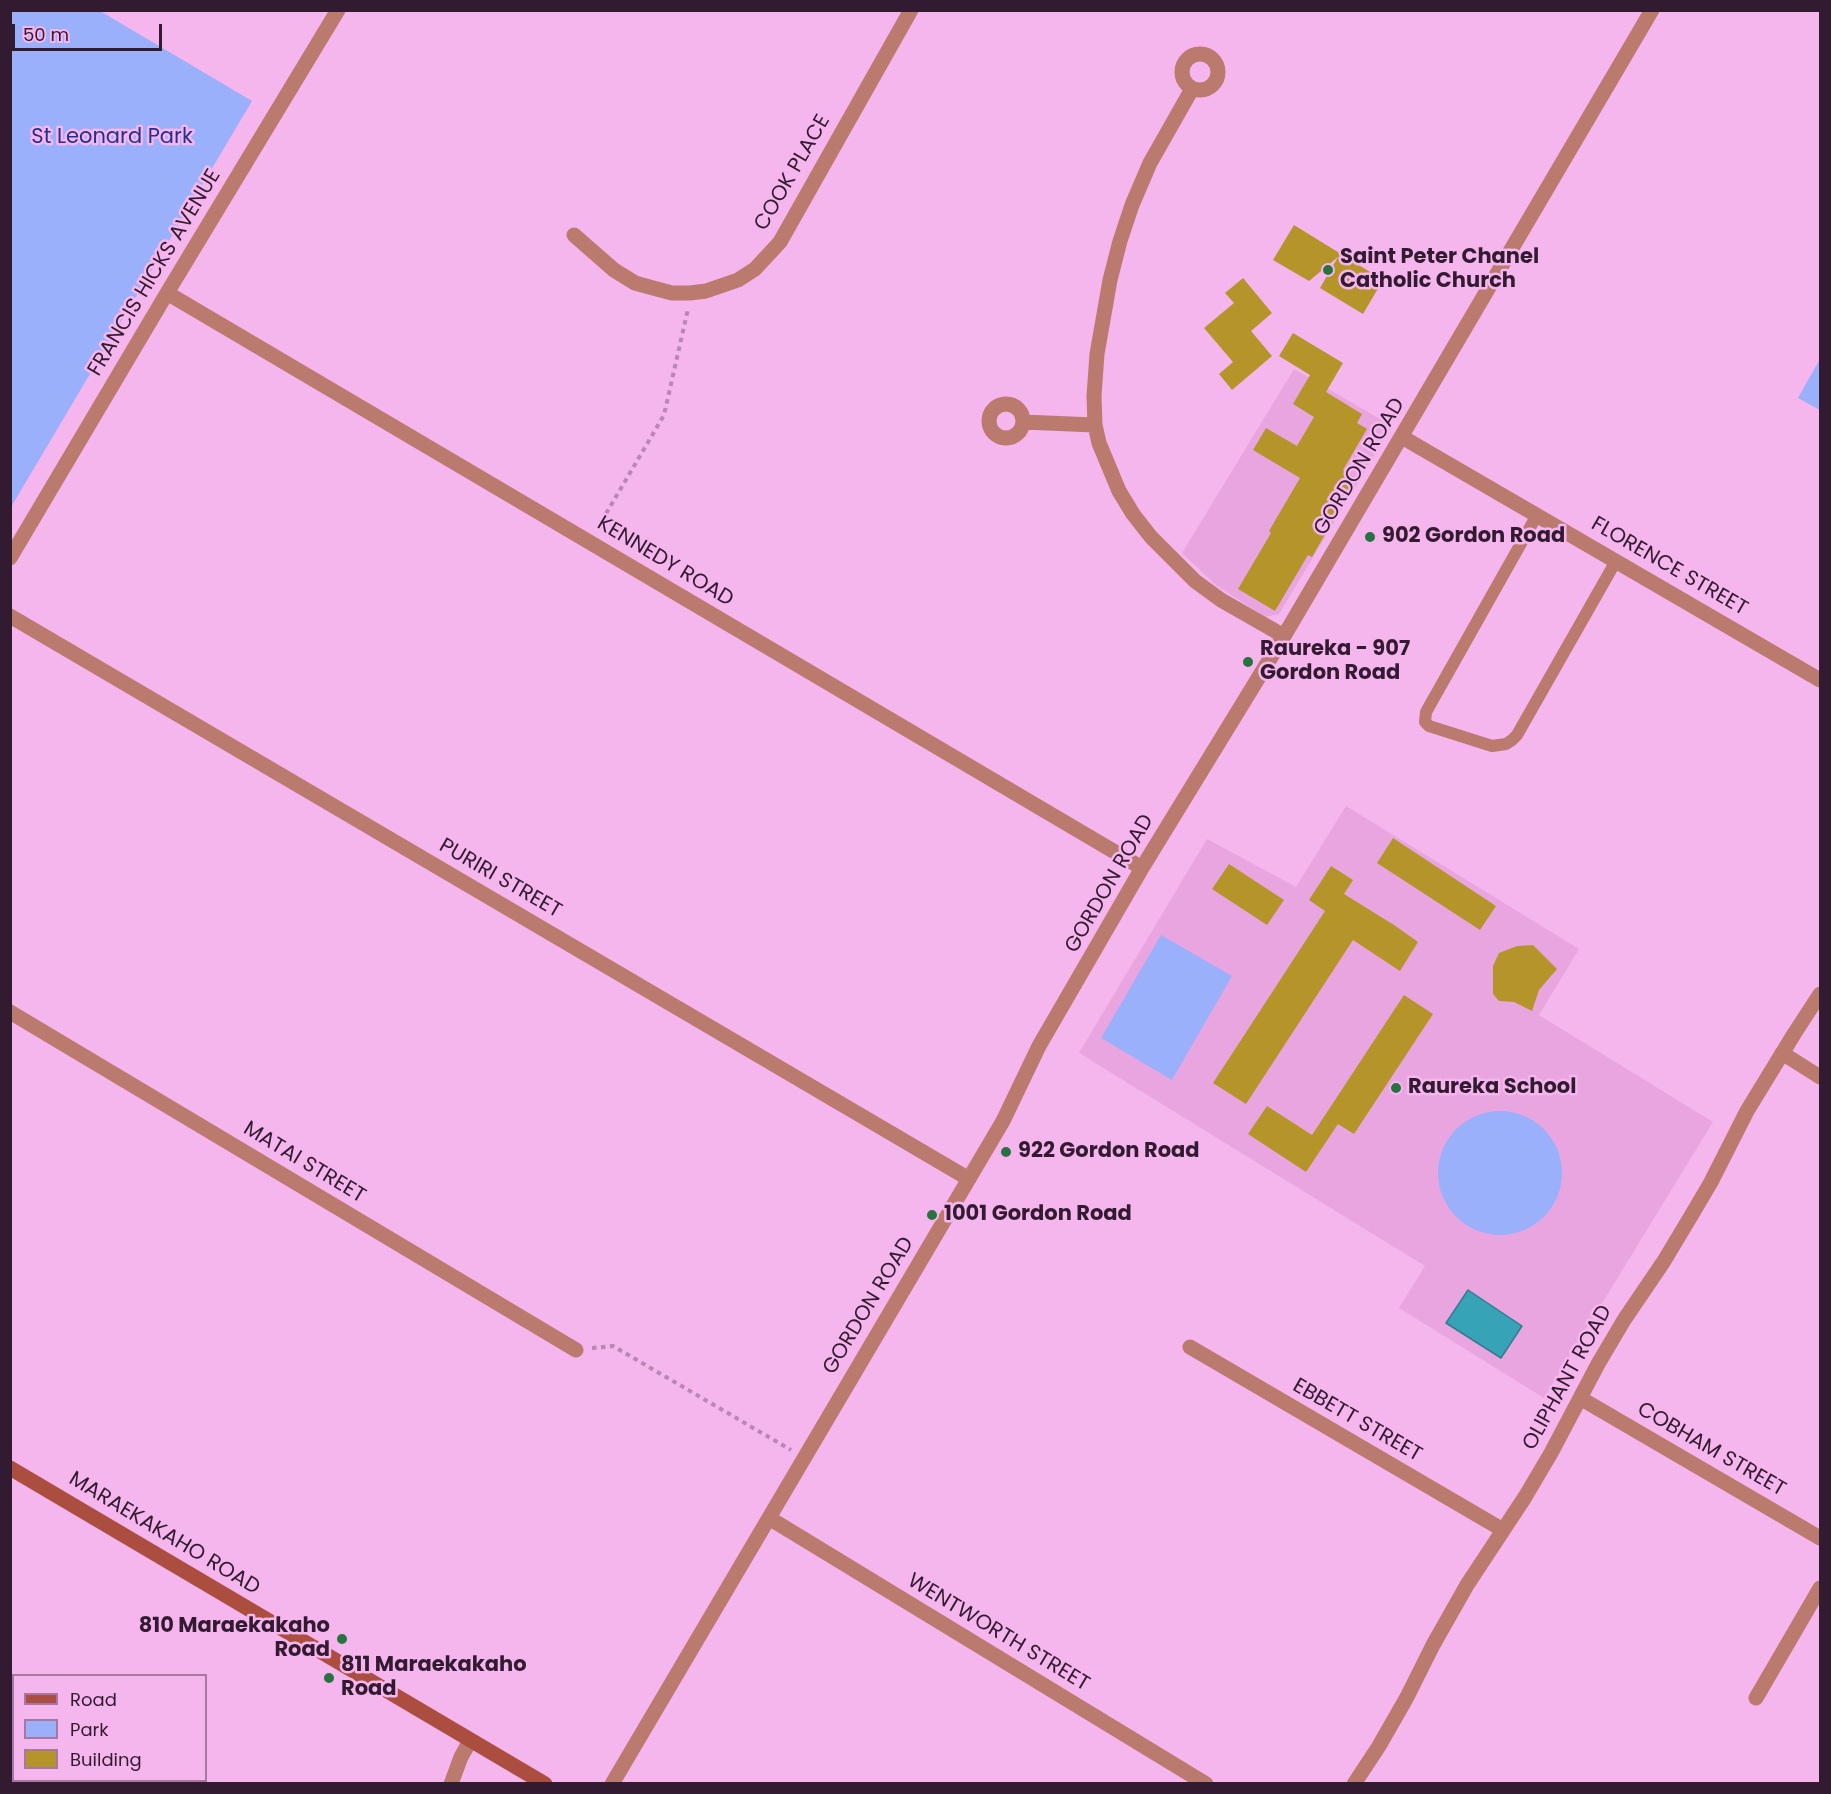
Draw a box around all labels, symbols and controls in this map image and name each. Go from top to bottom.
scale bar [15,12,165,50]
text: 50 m [23,22,69,47]
street label: COOK PLACE [750,111,836,235]
park label: St Leonard Park [31,125,193,151]
street label: FRANCIS HICKS AVENUE [83,165,227,381]
place label: Saint Peter Chanel Catholic Church [1340,245,1539,295]
marker: Saint Peter Chanel Catholic Church [1321,263,1335,277]
street label: GORDON ROAD [1309,394,1411,540]
street label: KENNEDY ROAD [592,511,738,613]
street label: FLORENCE STREET [1586,512,1752,622]
place label: 902 Gordon Road [1382,524,1565,550]
marker: 902 Gordon Road [1363,530,1377,544]
place label: Raureka - 907 Gordon Road [1260,637,1410,687]
marker: Raureka - 907 Gordon Road [1241,655,1255,669]
street label: GORDON ROAD [1060,810,1160,958]
street label: PURIRI STREET [434,834,566,924]
place label: Raureka School [1408,1075,1576,1101]
marker: Raureka School [1389,1081,1403,1095]
street label: MATAI STREET [238,1117,370,1209]
place label: 922 Gordon Road [1018,1139,1200,1165]
marker: 922 Gordon Road [999,1145,1013,1159]
place label: 1001 Gordon Road [944,1202,1132,1228]
marker: 1001 Gordon Road [925,1208,939,1222]
street label: GORDON ROAD [818,1233,920,1379]
street label: OLIPHANT ROAD [1518,1301,1618,1455]
street label: EBBETT STREET [1288,1374,1426,1468]
street label: COBHAM STREET [1632,1397,1790,1503]
street label: MARAEKAKAHO ROAD [64,1467,264,1601]
street label: WENTWORTH STREET [902,1569,1094,1697]
place label: 810 Maraekakaho Road [139,1614,330,1664]
marker: 810 Maraekakaho Road [335,1632,349,1646]
place label: 811 Maraekakaho Road [341,1653,527,1703]
marker: 811 Maraekakaho Road [322,1671,336,1685]
legend [12,1674,207,1782]
text: Road [70,1687,117,1712]
text: Park [70,1717,109,1742]
text: Building [70,1747,142,1772]

